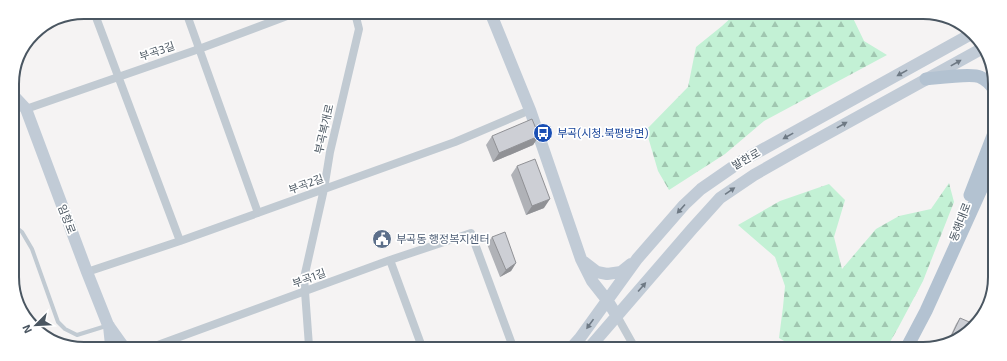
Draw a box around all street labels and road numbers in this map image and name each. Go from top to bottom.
street label: 부곡3길 [137,38,176,63]
street label: 부곡복개로 [311,103,336,155]
street label: 발한로 [729,145,762,172]
street label: 부곡2길 [286,171,325,196]
street label: 동해대로 [946,201,973,243]
street label: 임항로 [56,202,79,235]
street label: 부곡1길 [290,265,327,290]

